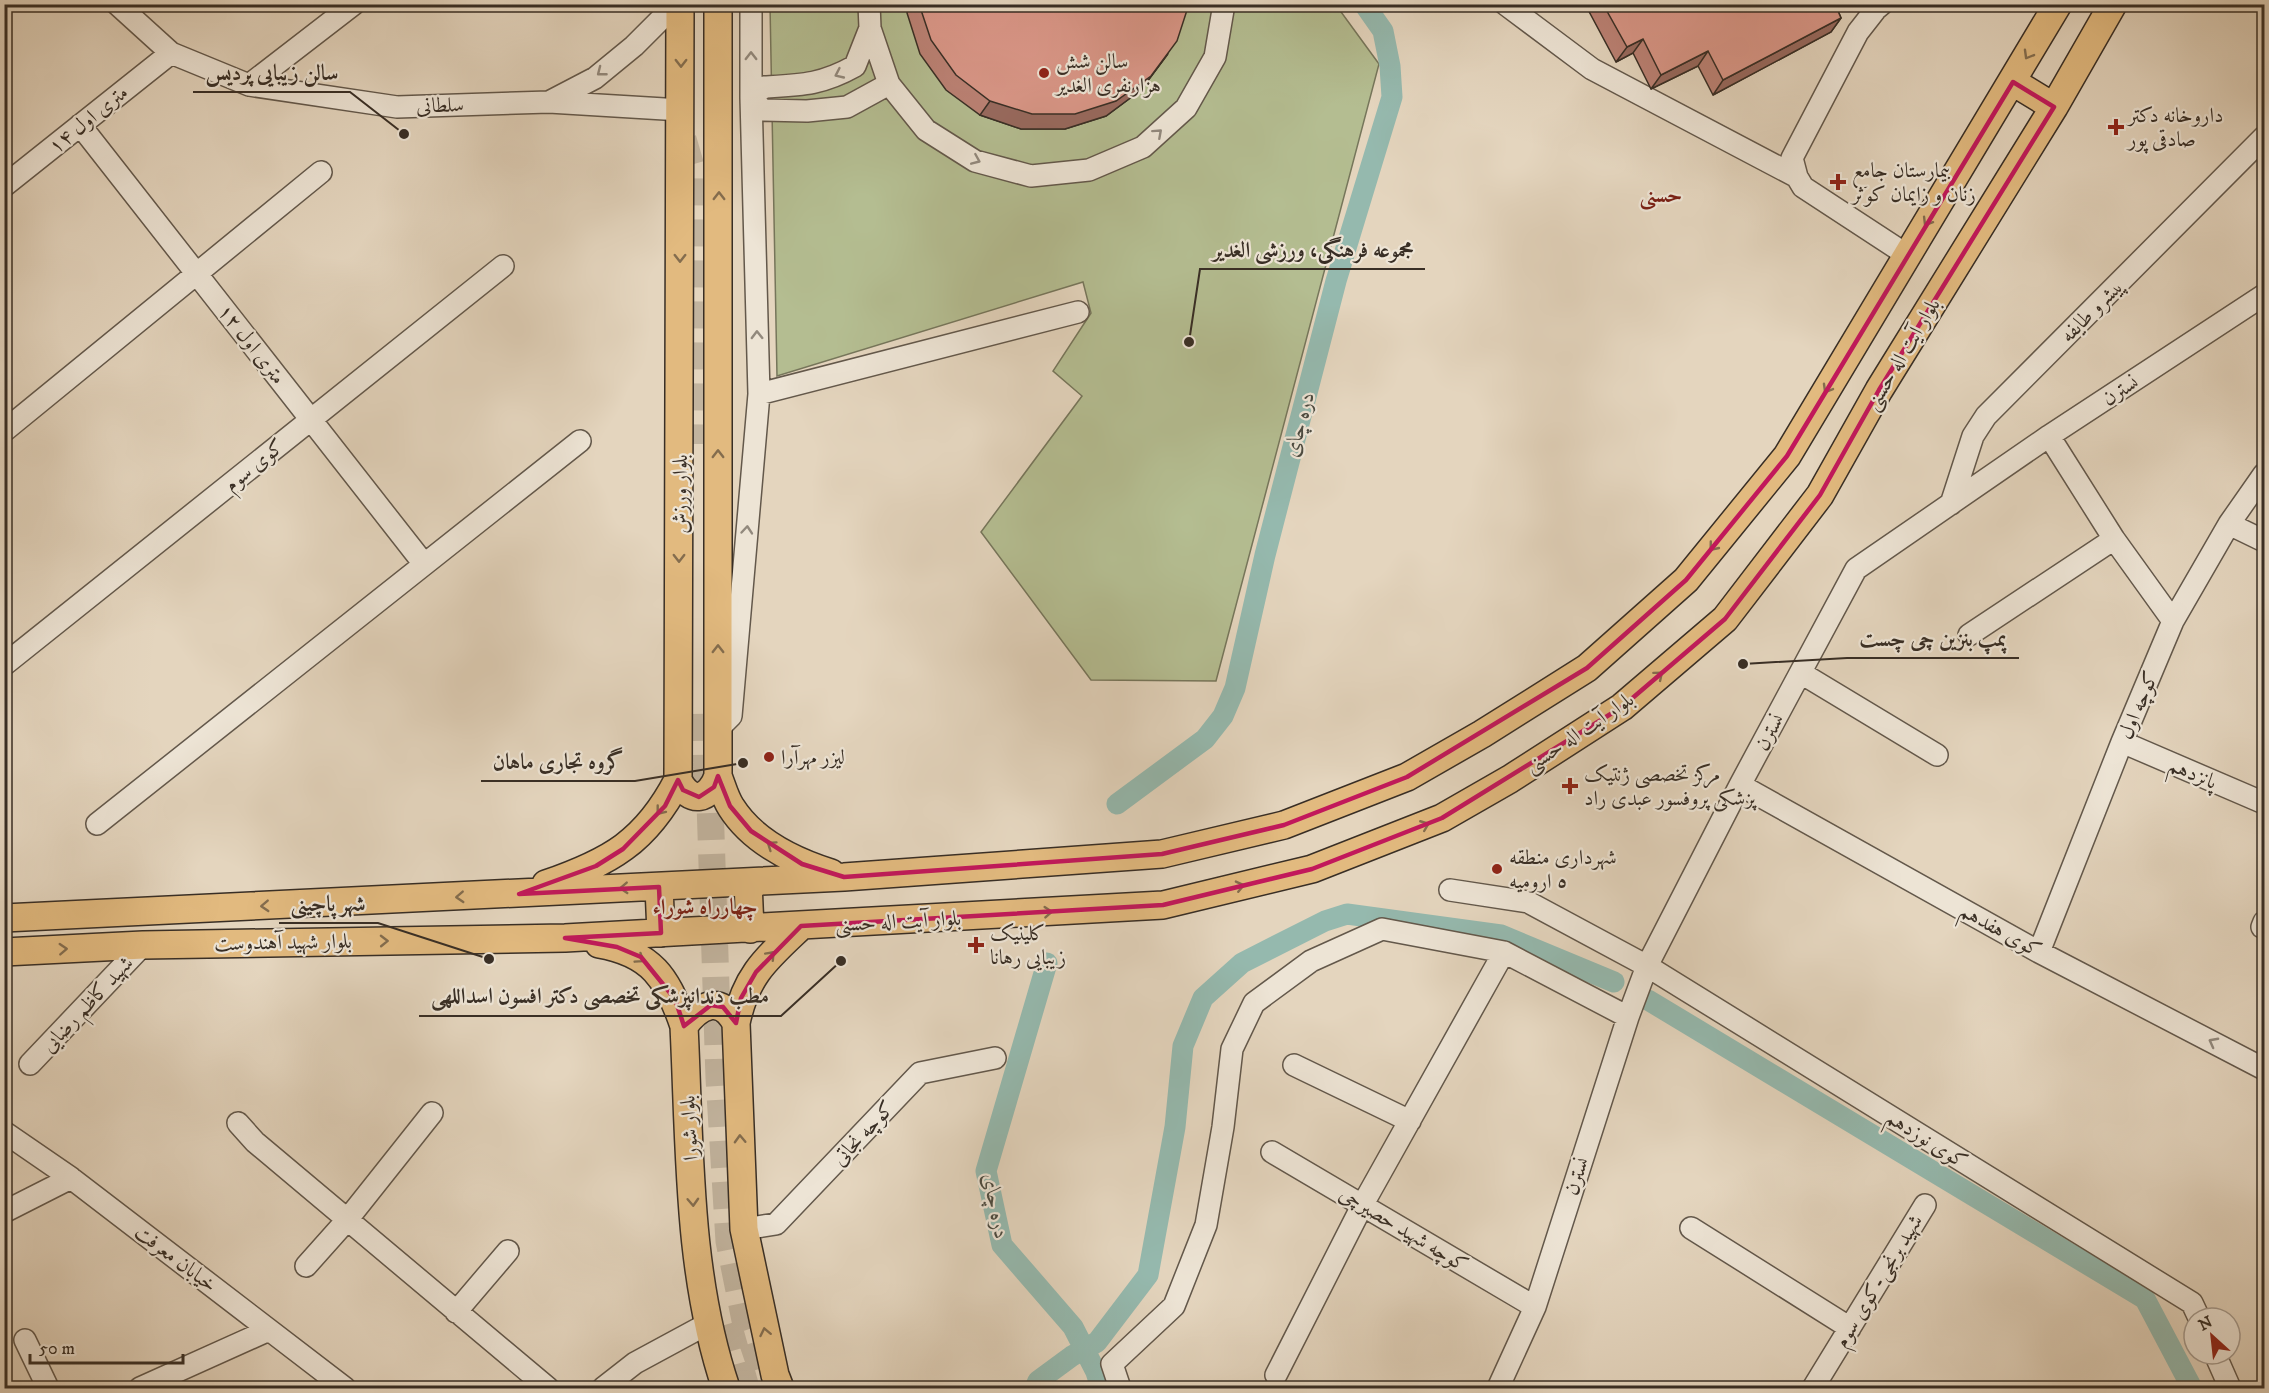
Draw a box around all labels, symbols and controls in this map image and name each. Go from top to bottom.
place label: سالن شش هزارنفری الغدیر [1054,49,1161,99]
one-way arrow [2024,49,2035,59]
callout: سالن زیبایی پردیس [193,52,350,92]
one-way arrow [745,52,757,61]
one-way arrow [675,58,687,67]
text: سالن زیبایی پردیس [206,60,338,88]
one-way arrow [597,65,608,76]
marker: سالن شش هزارنفری الغدیر [1037,66,1051,80]
one-way arrow [835,67,846,79]
street label: ۱۴ متری اول [44,80,134,160]
street label: سلطانی [416,92,464,120]
place label: داروخانه دکتر صادقی پور [2126,103,2224,154]
marker: داروخانه دکتر صادقی پور [2109,120,2123,134]
one-way arrow [1151,130,1162,141]
one-way arrow [969,153,980,165]
place label: بیمارستان جامع زنان و زایمان کوثر [1850,158,1976,208]
marker: بیمارستان جامع زنان و زایمان کوثر [1829,173,1847,191]
district label: حسنی [1640,182,1682,210]
one-way arrow [713,192,725,201]
one-way arrow [1923,216,1935,226]
callout: مجموعه فرهنگی، ورزشی الغدیر [1200,229,1425,269]
text: مجموعه فرهنگی، ورزشی الغدیر [1211,236,1413,265]
one-way arrow [674,253,687,262]
street label: پیشرو طایفه [2055,273,2130,348]
street label: بلوار آیت اله حسنی [1858,293,1947,416]
street label: ۱۲ متری اول [212,299,291,390]
one-way arrow [751,331,764,340]
street label: نسترن [2097,369,2144,412]
one-way arrow [1822,383,1834,393]
water label: دره چای [1278,389,1322,460]
street label: کوی سوم [219,434,293,501]
one-way arrow [712,450,724,459]
street label: بلوار ورزش [668,454,694,534]
one-way arrow [740,525,753,534]
one-way arrow [1709,540,1720,551]
one-way arrow [673,553,685,562]
callout: پمپ بنزین چى چست [1847,618,2019,658]
text: پمپ بنزین چى چست [1859,626,2007,655]
one-way arrow [712,645,724,654]
street label: کوچه اول [2113,667,2165,744]
one-way arrow [1652,671,1663,682]
street label: بلوار آیت اله حسنی [1519,686,1640,780]
street label: نسترن [1749,709,1790,756]
callout: گروه تجاری ماهان [481,741,635,781]
place label: لیزر مهرآرا [781,744,845,771]
text: گروه تجاری ماهان [493,747,623,776]
marker: لیزر مهرآرا [762,750,776,764]
street label: پانزدهم [2162,752,2222,802]
place label: مرکز تخصصی ژنتیک پزشکی پروفسور عبدی راد [1584,762,1757,812]
marker: مرکز تخصصی ژنتیک پزشکی پروفسور عبدی راد [1561,777,1579,795]
one-way arrow [657,804,668,815]
one-way arrow [1419,819,1430,832]
one-way arrow [767,841,778,852]
place label: شهردارى منطقه ٥ ارومیه [1509,845,1617,895]
marker: شهردارى منطقه ٥ ارومیه [1490,862,1504,876]
one-way arrow [1235,881,1245,894]
one-way arrow [620,882,629,895]
callout: شهر پاچینی [279,883,378,923]
one-way arrow [456,890,465,903]
text: شهر پاچینی [291,891,365,920]
district label: چهارراه شوراء [652,894,758,921]
street label: کوی هفدهم [1952,898,2046,969]
one-way arrow [261,899,270,912]
street label: بلوار آیت اله حسنی [834,905,962,939]
one-way arrow [1043,906,1052,919]
place label: کلینیک زیبایی رهانا [990,921,1066,971]
street label: بلوار شهید آهندوست [214,928,352,957]
one-way arrow [379,935,388,947]
marker: کلینیک زیبایی رهانا [967,936,985,954]
one-way arrow [58,942,67,955]
street label: شهید کاظم رضایی [36,951,144,1063]
one-way arrow [764,951,775,961]
one-way arrow [634,952,645,963]
callout: مطب دندانپزشکی تخصصی دکتر افسون اسداللهی [419,976,781,1016]
text: مطب دندانپزشکی تخصصی دکتر افسون اسداللهی [431,983,769,1011]
one-way arrow [2208,1038,2219,1049]
street label: بلوار شورا [675,1095,705,1161]
street label: کوچه نجاتی [827,1096,901,1172]
street label: کوی نوزدهم [1878,1105,1972,1180]
one-way arrow [734,1135,747,1144]
street label: نسترن [1559,1154,1595,1199]
water label: دره چای [975,1171,1015,1242]
street label: کوچه شهید حصیرچی [1334,1181,1473,1279]
one-way arrow [686,1197,699,1206]
street label: شهید برنجی-کوی سوم [1829,1210,1932,1355]
street label: خیابان معرفت [129,1219,222,1298]
north arrow [2182,1306,2242,1366]
text: N [2195,1312,2216,1335]
scale bar [30,1327,183,1365]
one-way arrow [760,1327,773,1337]
text: 50 m [39,1338,75,1360]

